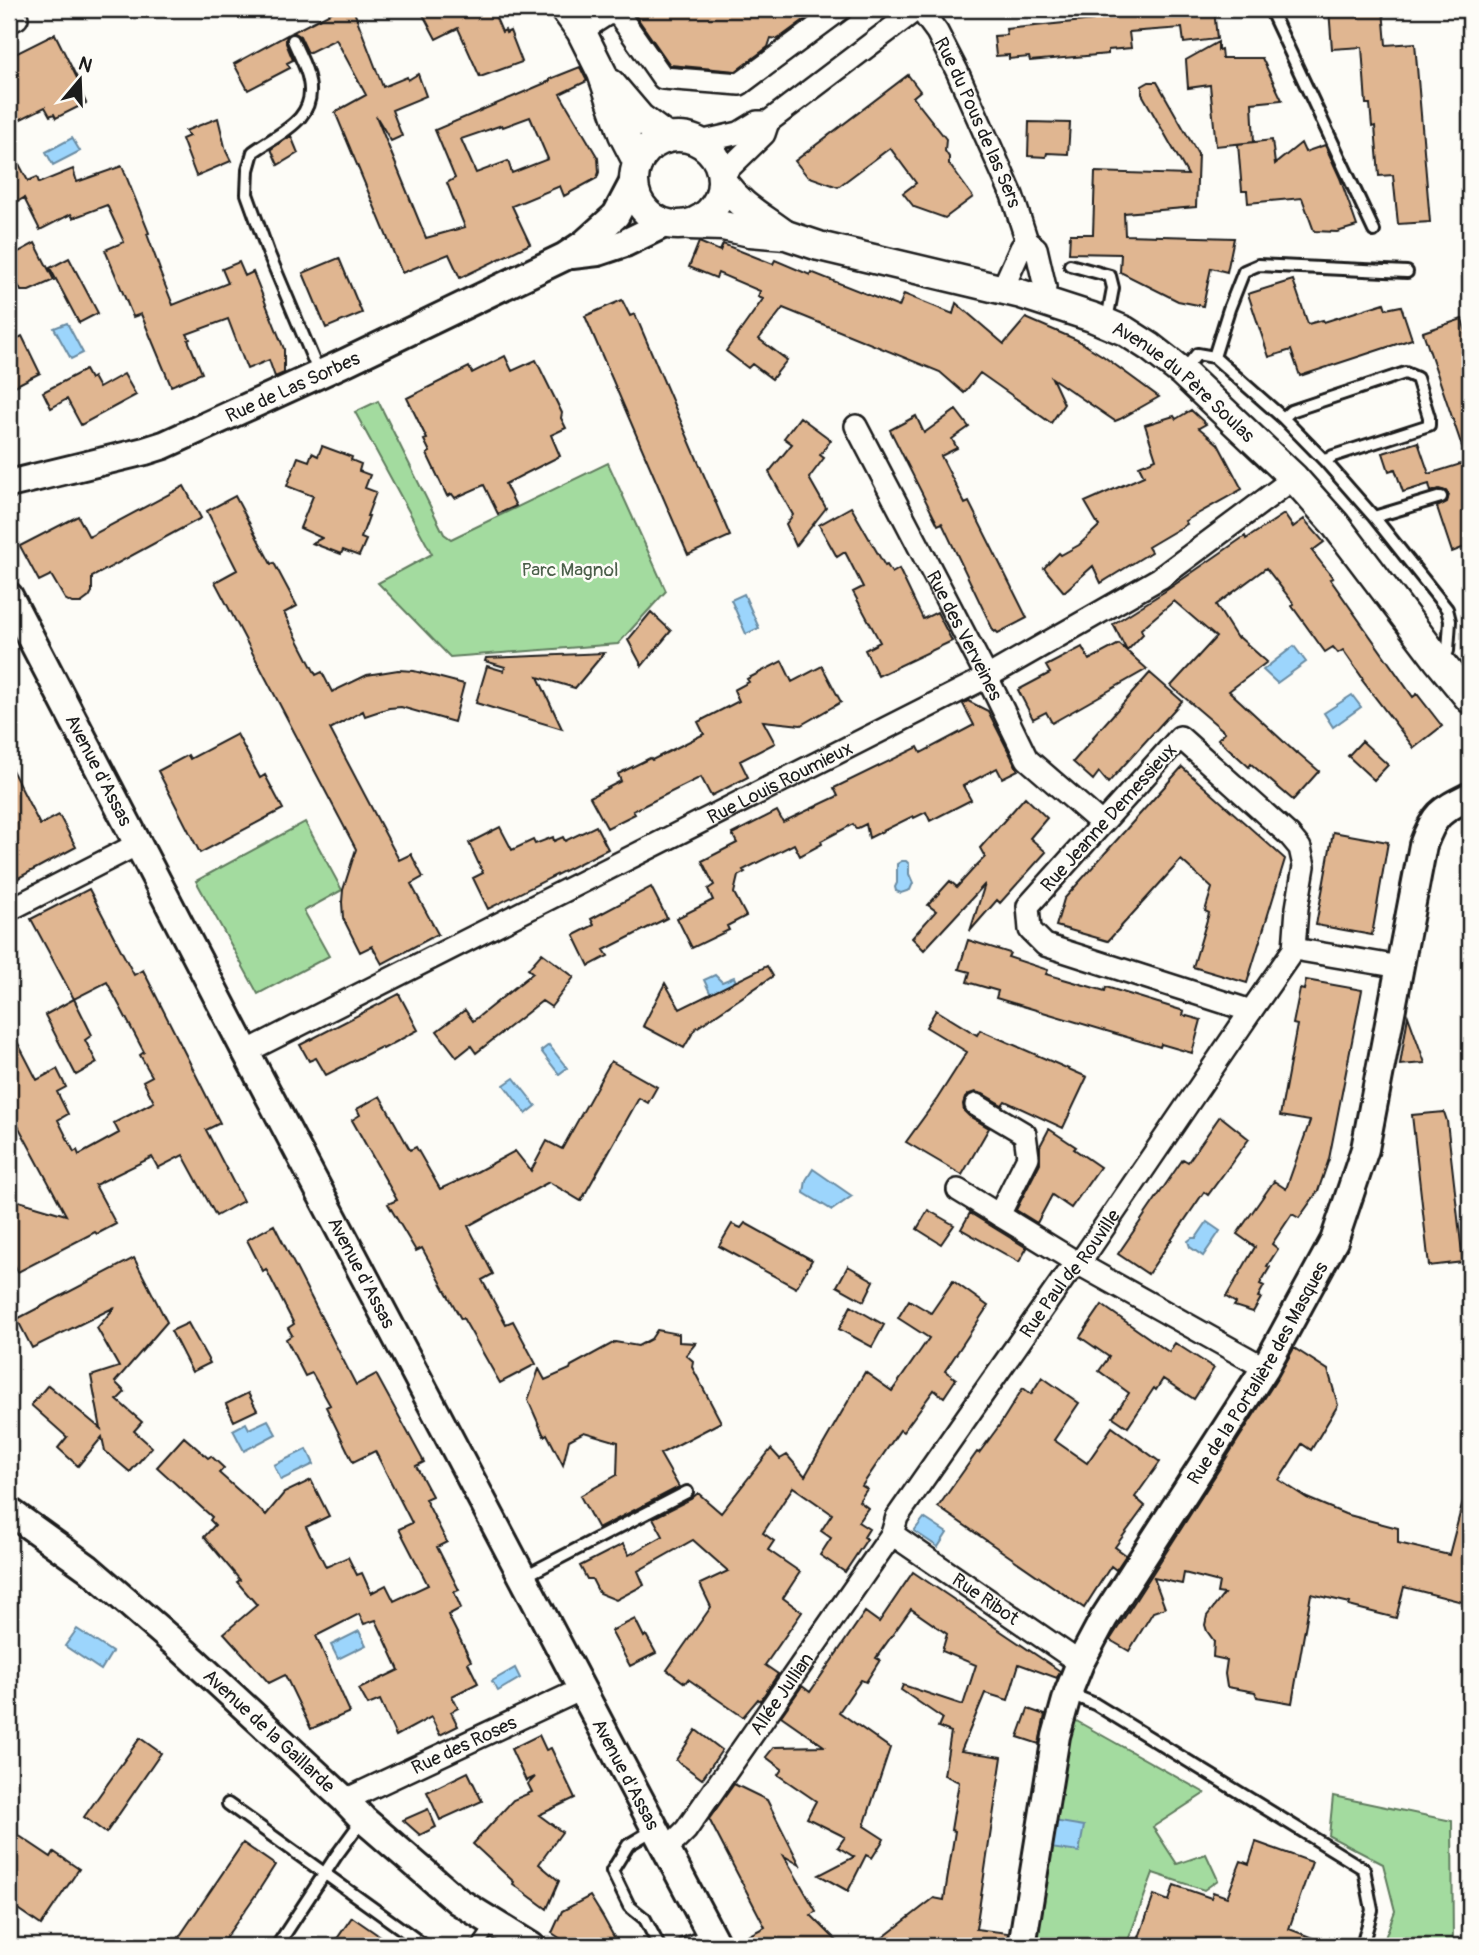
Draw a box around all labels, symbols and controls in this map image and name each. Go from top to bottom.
street label: Rue du Pous de las Sers [929,33,1026,211]
north arrow [46,46,116,116]
text: N [75,51,95,78]
street label: Avenue du Père Soulas [1109,316,1260,448]
street label: Rue de Las Sorbes [222,346,364,428]
park label: Parc Magnol [521,558,619,582]
street label: Rue des Verveines [921,567,1008,705]
street label: Avenue d'Assas [60,711,138,831]
street label: Rue Louis Roumieux [703,736,857,830]
street label: Rue Jeanne Demessieux [1036,738,1182,897]
street label: Rue Paul de Rouville [1015,1204,1126,1343]
street label: Avenue d'Assas [322,1213,401,1333]
street label: Rue de la Portalière des Masques [1182,1257,1334,1489]
street label: Rue Ribot [947,1568,1024,1631]
street label: Allée Jullian [745,1648,819,1740]
street label: Avenue de la Gaillarde [198,1664,340,1798]
street label: Rue des Roses [408,1710,521,1780]
street label: Avenue d'Assas [586,1715,665,1835]

